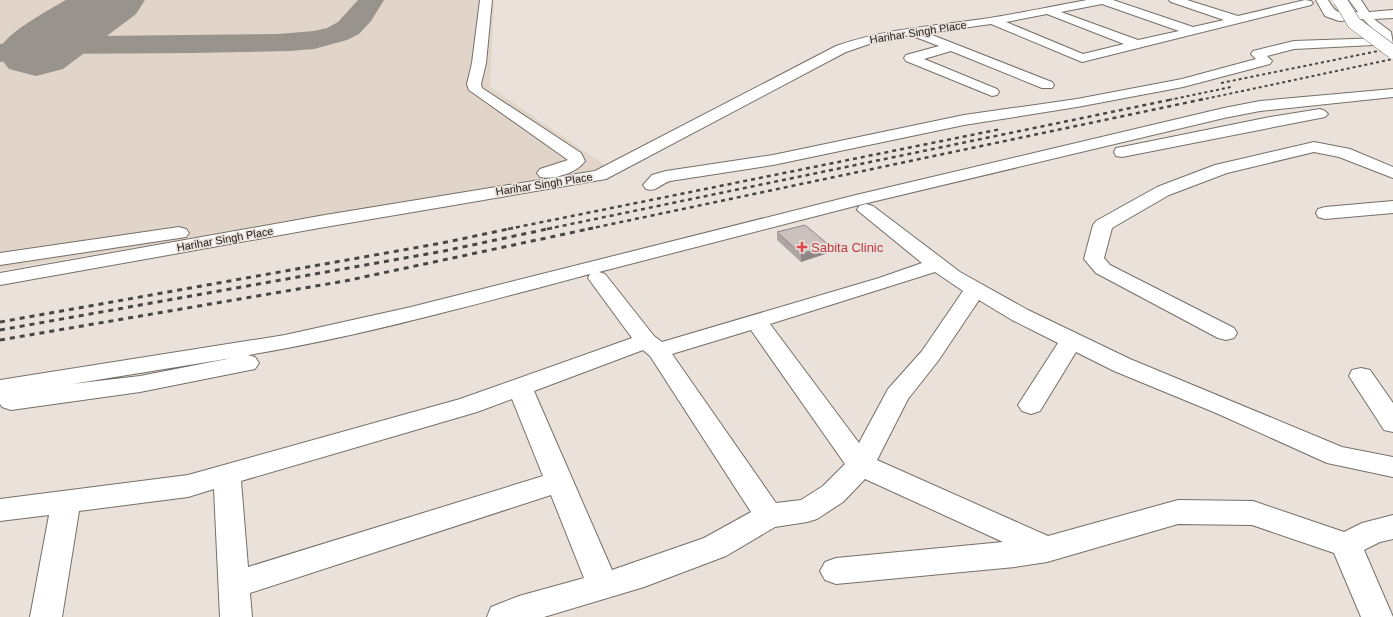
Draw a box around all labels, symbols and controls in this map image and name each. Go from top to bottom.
street label: Harihar Singh Place [869,18,967,46]
street label: Harihar Singh Place [495,170,593,198]
street label: Harihar Singh Place [176,225,274,253]
place label: Sabita Clinic [811,240,884,255]
marker: Sabita Clinic [796,241,808,253]

